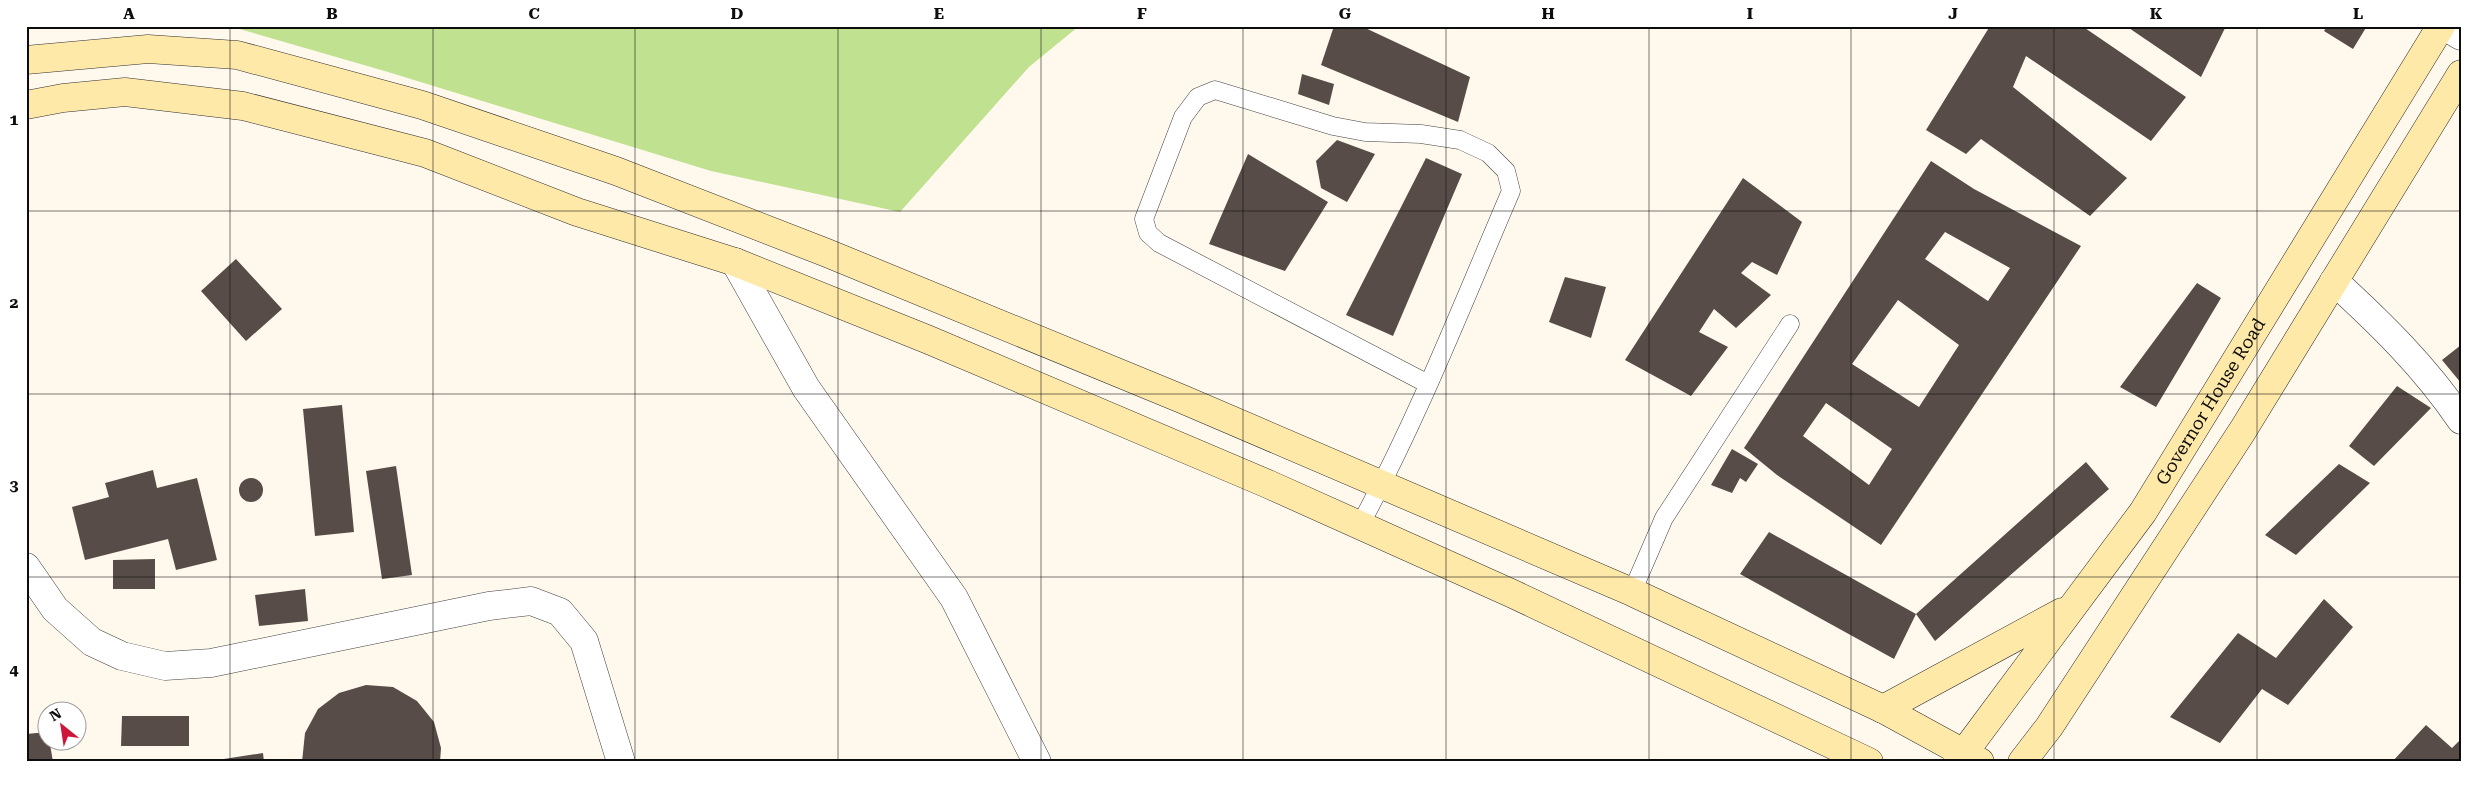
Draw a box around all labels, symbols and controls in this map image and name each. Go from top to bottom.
text: A [123,4,135,23]
text: B [326,4,338,23]
text: C [528,4,540,23]
text: D [731,4,744,23]
text: E [934,4,944,23]
text: F [1137,4,1147,23]
text: G [1339,4,1352,23]
text: H [1541,4,1555,23]
text: I [1747,4,1753,23]
text: J [1948,4,1958,23]
text: K [2150,4,2163,23]
text: L [2353,4,2363,23]
text: 1 [10,110,19,129]
text: 2 [10,293,19,312]
street label: Governor House Road [2151,314,2269,488]
text: 3 [10,476,19,495]
text: 4 [10,660,19,679]
north arrow [38,700,88,750]
text: N [47,705,64,724]

